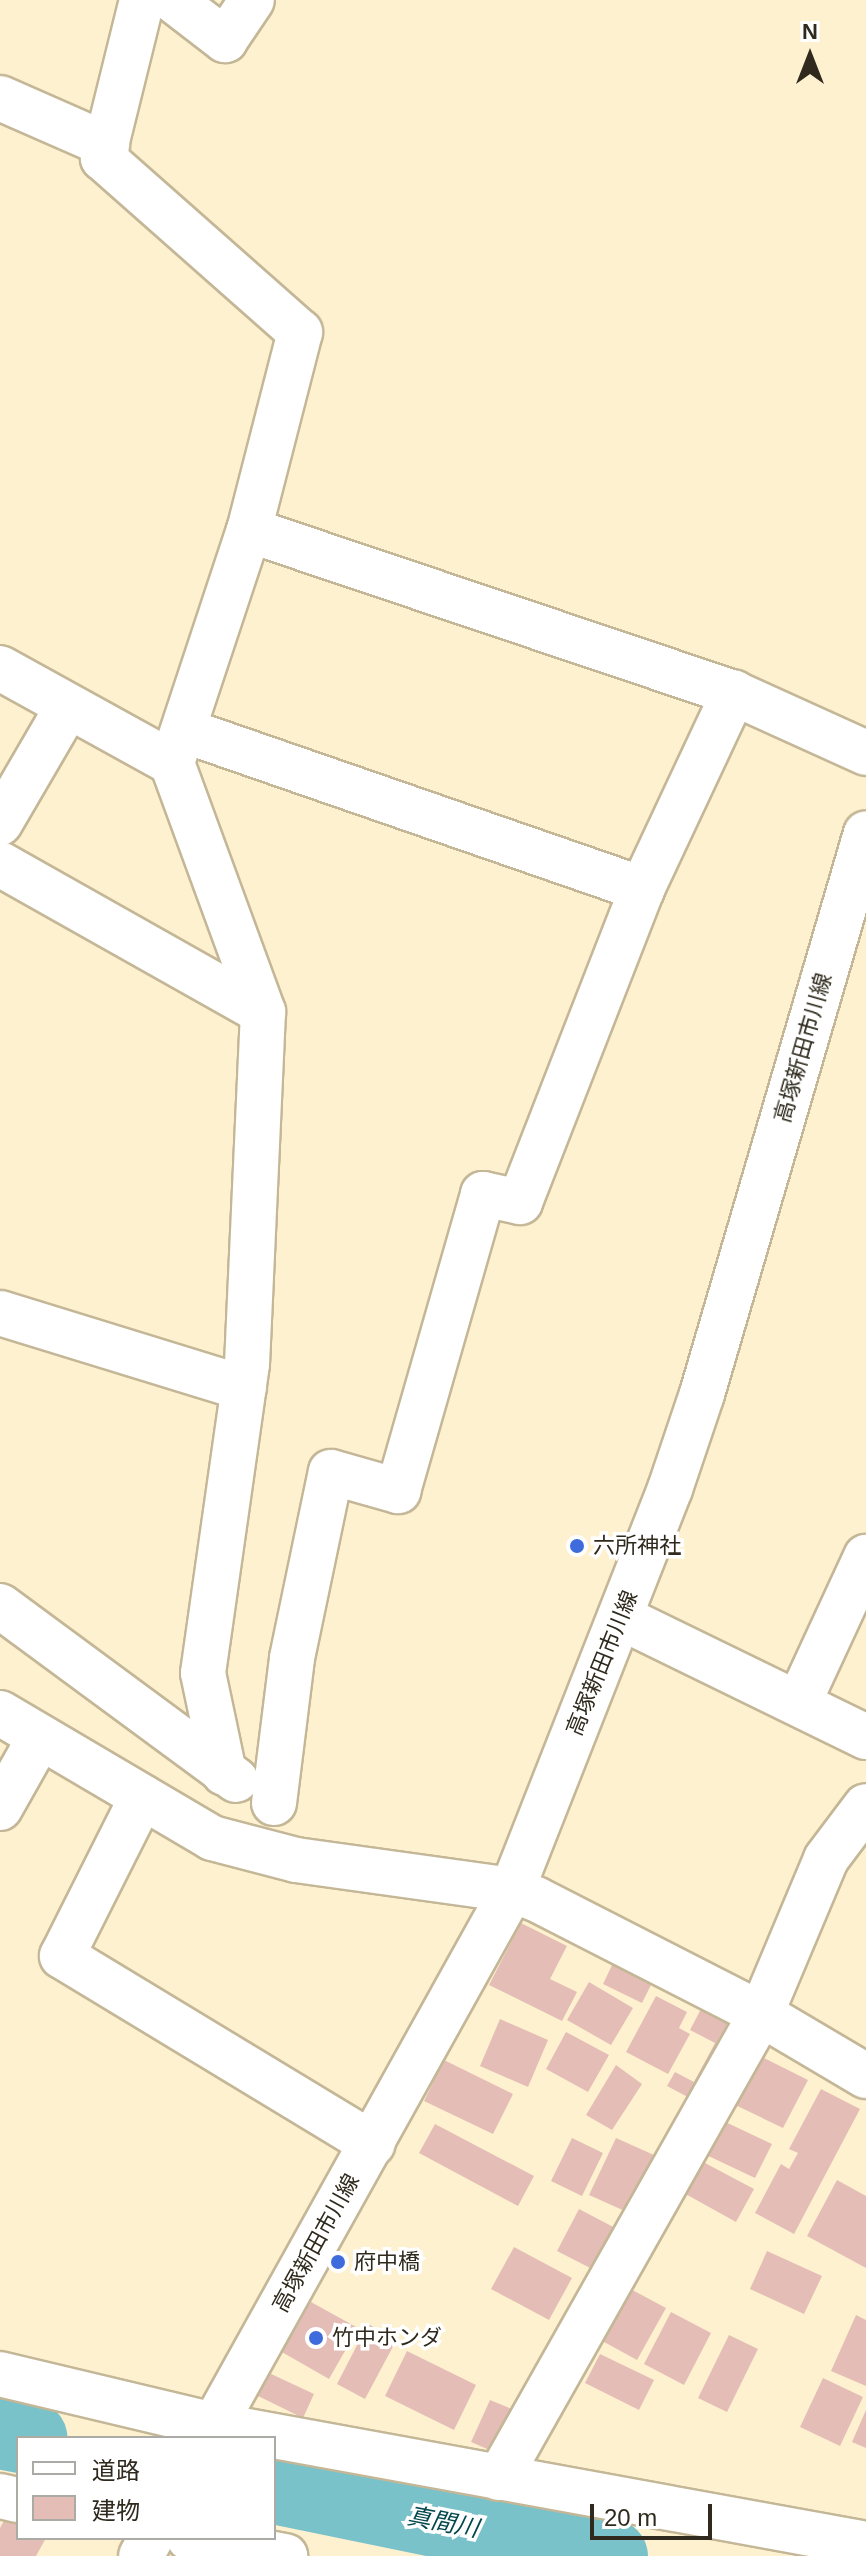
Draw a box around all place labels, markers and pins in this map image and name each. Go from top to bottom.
place label: 六所神社 [593,1533,681,1559]
marker: 六所神社 [568,1537,586,1555]
place label: 府中橋 [354,2249,420,2275]
marker: 府中橋 [329,2253,347,2271]
place label: 竹中ホンダ [332,2325,442,2351]
marker: 竹中ホンダ [307,2329,325,2347]

